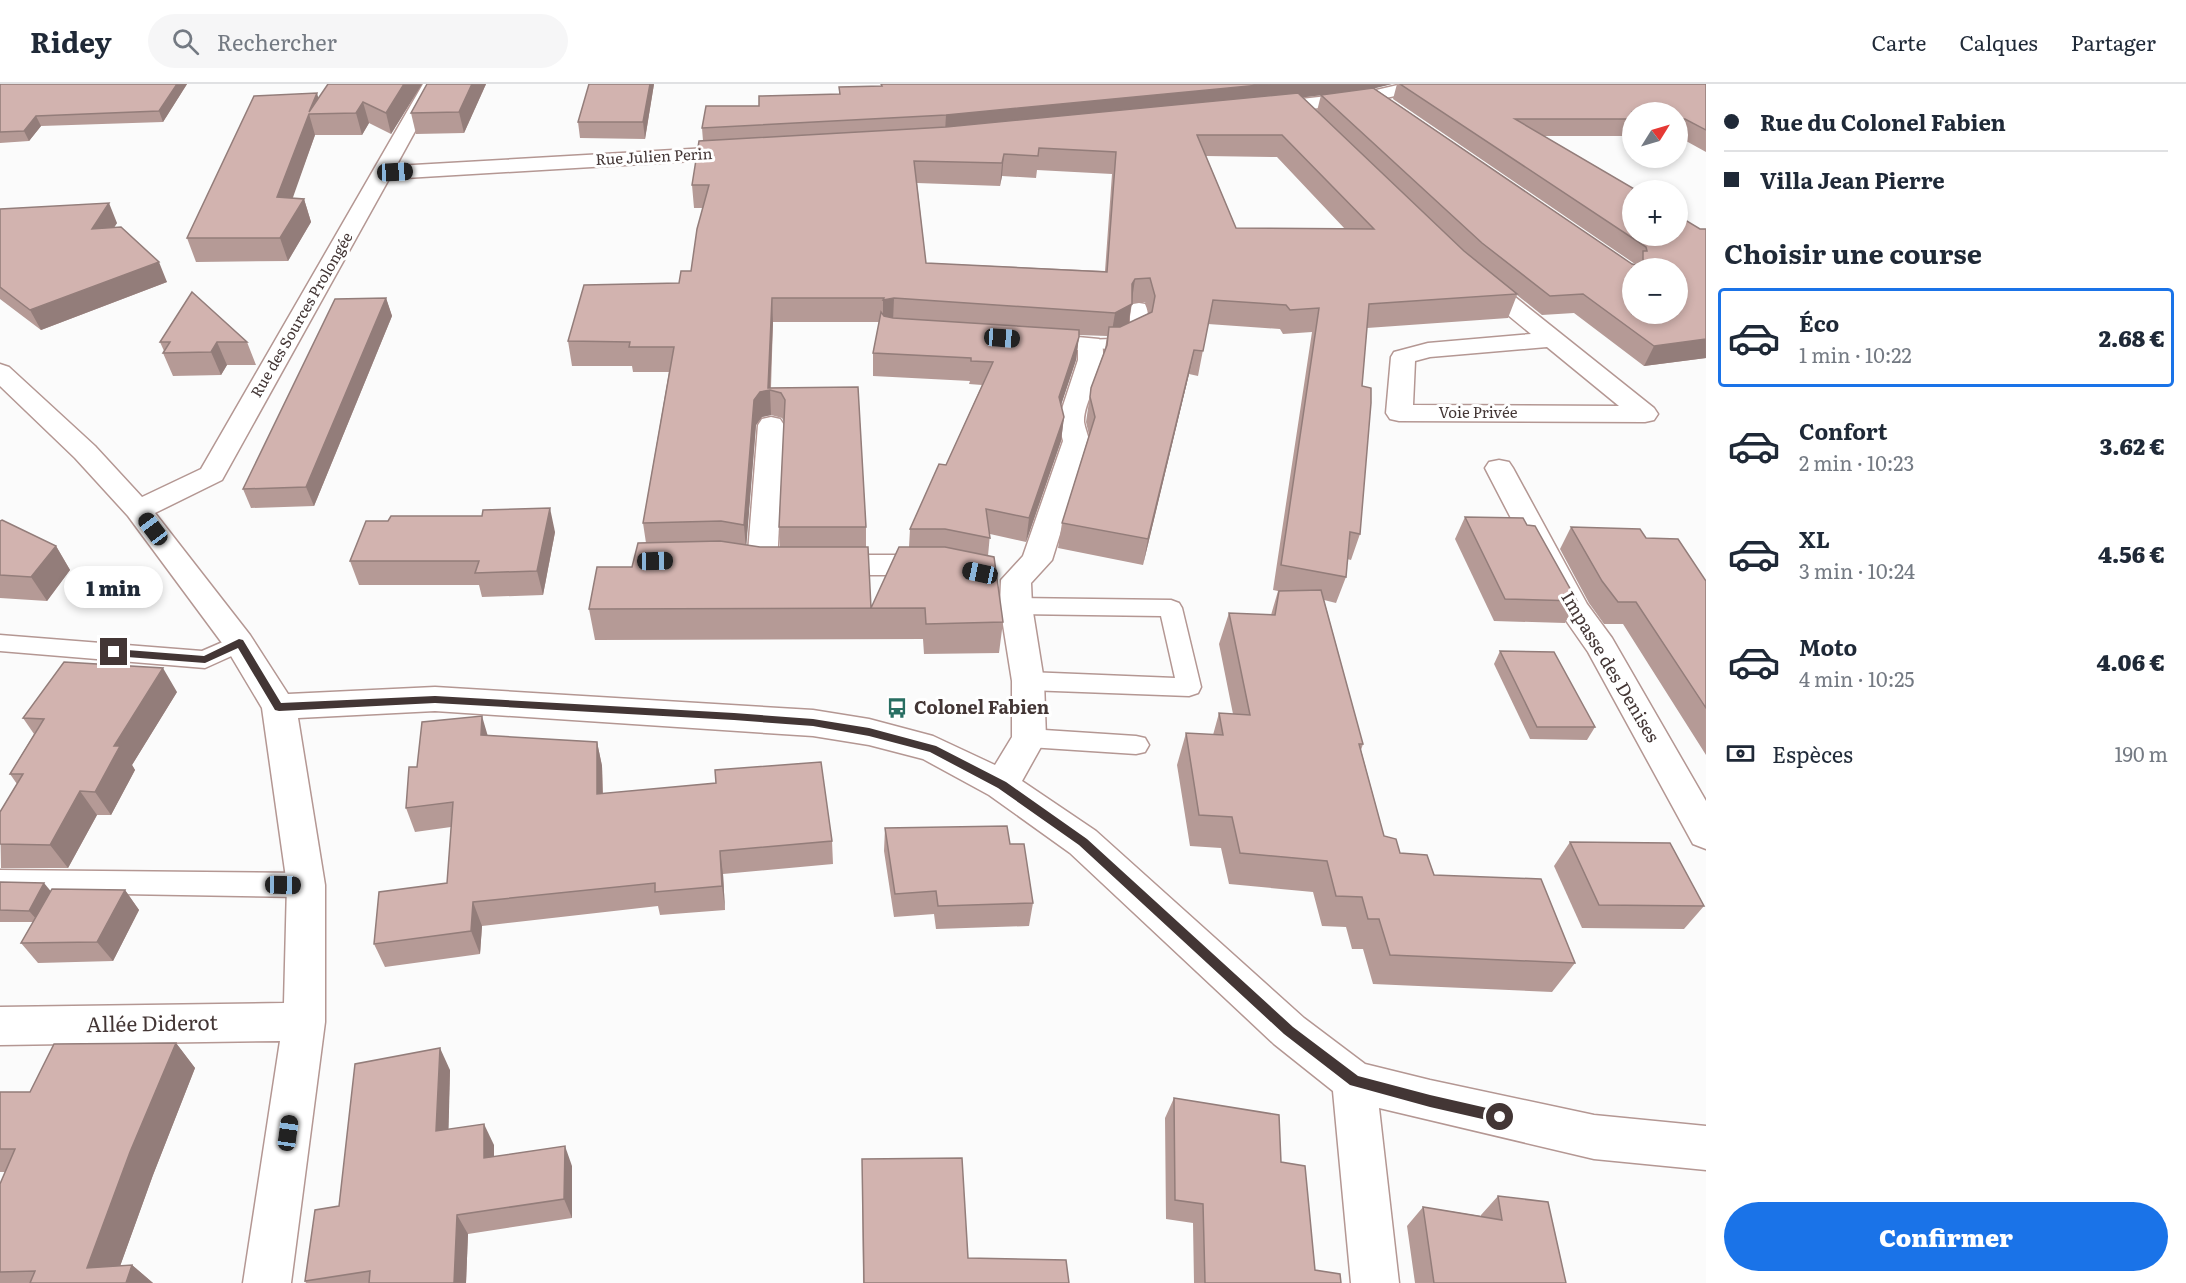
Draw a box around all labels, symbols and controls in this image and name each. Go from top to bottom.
search box [148,14,568,68]
text: Ridey [30,20,112,62]
icon: search [169,25,202,58]
text: Rechercher [217,25,337,58]
text: Carte [1872,26,1926,57]
text: Calques [1959,26,2038,57]
text: Partager [2071,26,2156,57]
north arrow [1622,102,1688,168]
map controls [1622,102,1688,324]
text: Rue du Colonel Fabien [1760,105,2006,138]
street label: Rue Julien Perin [595,141,713,170]
car [377,162,413,182]
text: Villa Jean Pierre [1760,163,1945,196]
button: + [1622,180,1688,246]
street label: Rue des Sources Prolongée [244,227,358,401]
text: Choisir une course [1724,232,1982,272]
button: − [1622,258,1688,324]
text: Éco [1799,306,1839,339]
icon: car [1727,311,1781,365]
text: 2.68 € [2099,321,2165,354]
car [983,328,1021,348]
text: 1 min · 10:22 [1799,339,1912,369]
street label: Voie Privée [1439,400,1518,423]
text: Confort [1799,414,1887,447]
icon: car [1727,419,1781,473]
text: 3.62 € [2100,429,2165,462]
text: 2 min · 10:23 [1799,447,1914,477]
car [135,509,171,549]
text: XL [1799,522,1830,555]
icon: car [1727,527,1781,581]
text: 4.56 € [2098,537,2165,570]
car [637,552,673,570]
text: 3 min · 10:24 [1799,555,1915,585]
car [961,560,999,586]
callout: 1 min [64,565,164,607]
text: 1 min [86,572,141,602]
street label: Impasse des Denises [1555,585,1667,747]
text: Moto [1799,630,1857,663]
icon: car [1727,635,1781,689]
route end [100,638,127,665]
text: 4.06 € [2097,645,2165,678]
text: 4 min · 10:25 [1799,663,1914,693]
place label: Colonel Fabien [914,693,1050,720]
bus stop icon: Colonel Fabien [885,696,909,720]
icon: cash [1724,737,1757,770]
text: Espèces [1772,737,1853,770]
text: 190 m [2114,738,2168,768]
car [265,876,301,894]
street label: Allée Diderot [86,1005,219,1038]
route start [1486,1103,1513,1130]
car [277,1114,299,1152]
button: Confirmer [1724,1202,2168,1271]

